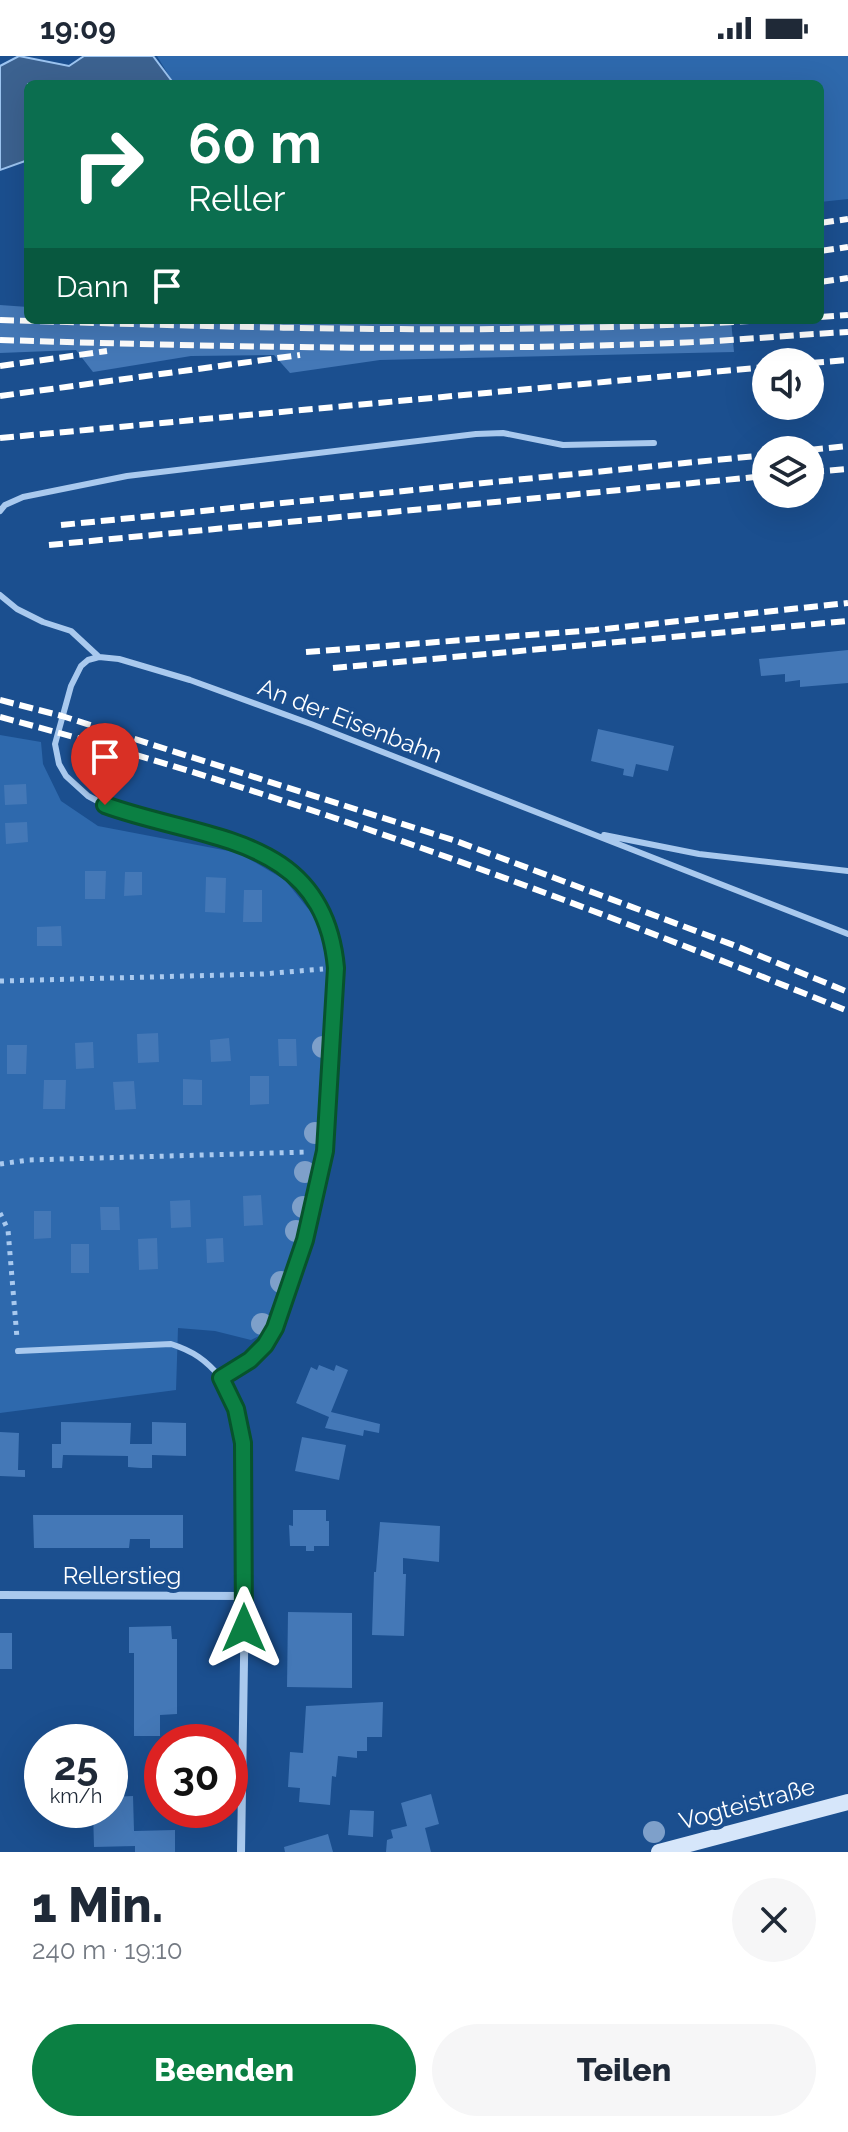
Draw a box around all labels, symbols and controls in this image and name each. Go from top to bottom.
text: 19:09 [40,11,116,46]
text: 60 m [188,110,322,176]
icon: right [56,112,160,216]
text: Reller [188,177,285,219]
icon: arrive [145,264,189,308]
text: Dann [56,269,129,304]
map controls [752,348,824,508]
button: sound [752,348,824,420]
button: layers [752,436,824,508]
street label: An der Eisenbahn [254,672,446,769]
pin [71,723,139,805]
icon: arrive [83,735,127,779]
street label: Rellerstieg [63,1561,181,1590]
position arrow [202,1586,286,1670]
speed limit sign: 30 [144,1724,248,1828]
text: 25 [54,1742,98,1789]
street label: Vogteistraße [676,1771,818,1836]
text: km/h [50,1784,102,1808]
text: 1 Min. [32,1877,163,1933]
button: close [732,1878,816,1962]
text: 240 m · 19:10 [32,1935,183,1965]
button: Beenden [32,2024,416,2116]
button: Teilen [432,2024,816,2116]

